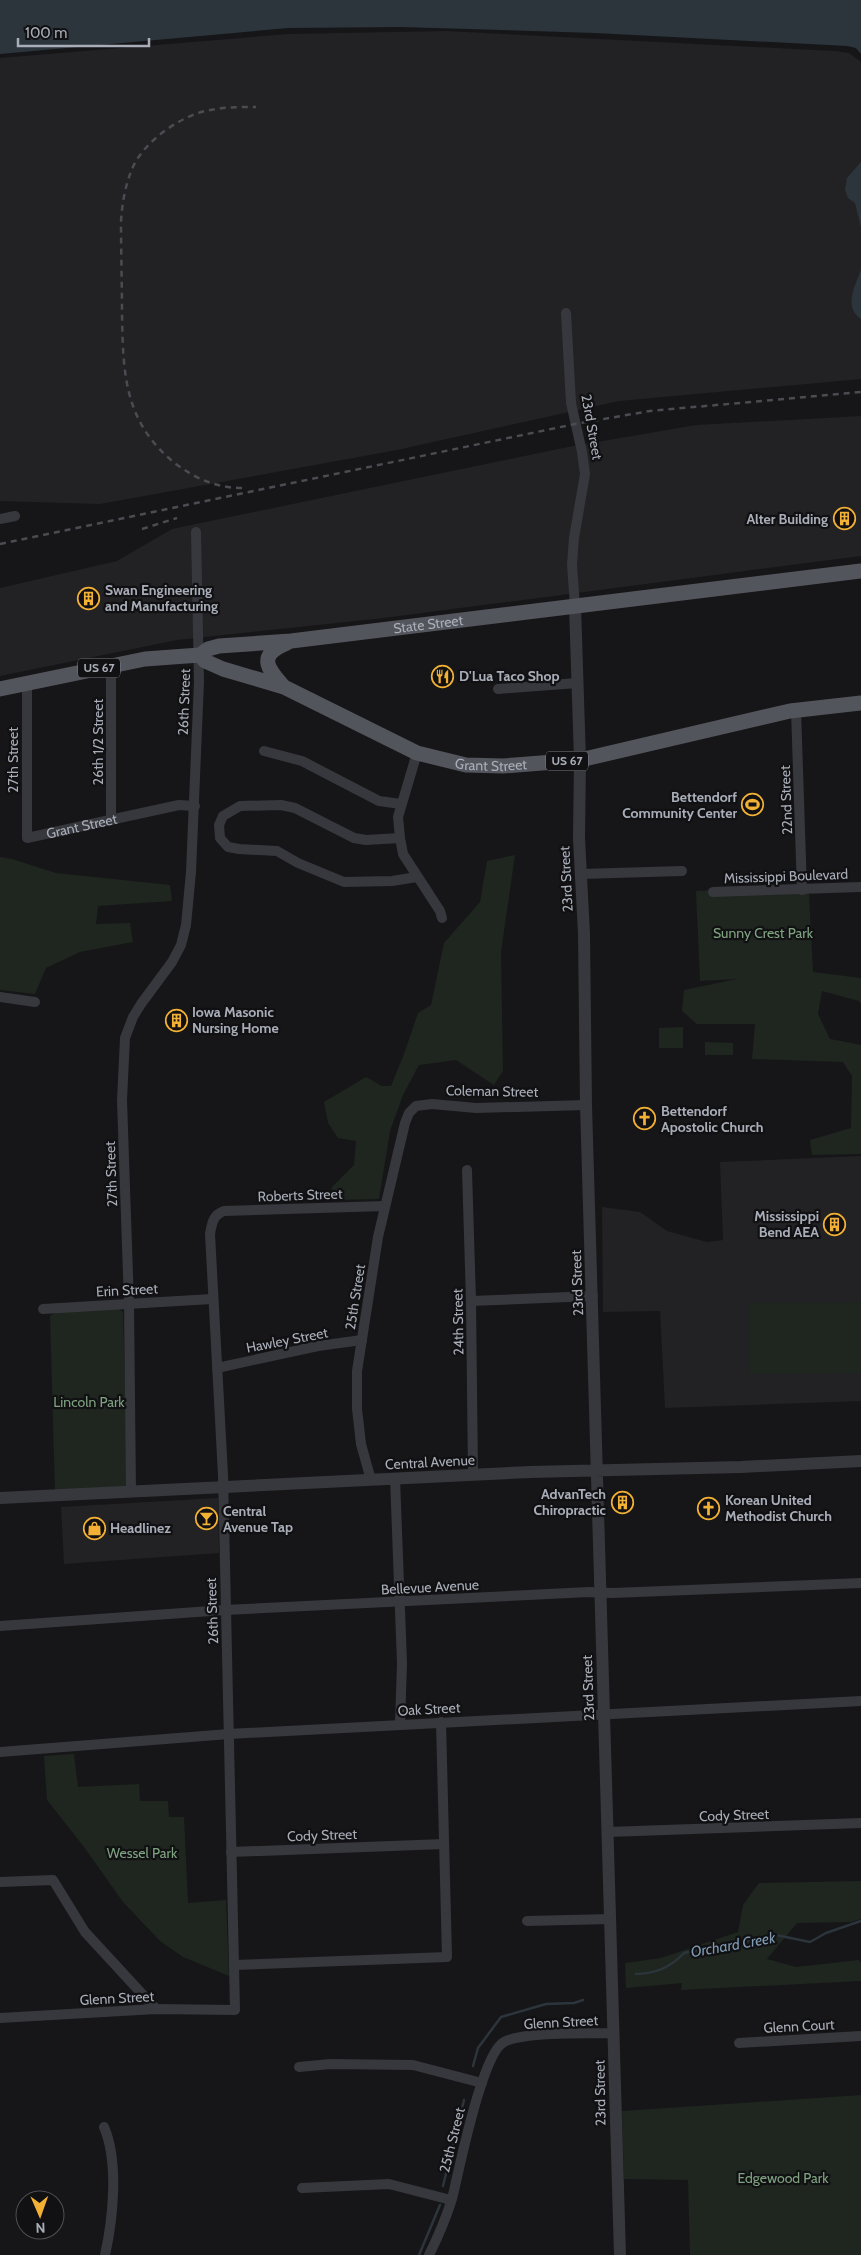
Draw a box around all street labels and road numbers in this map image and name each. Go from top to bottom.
street label: 23rd Street [577,393,607,461]
street label: State Street [392,611,464,637]
road number: US 67 [78,658,120,678]
street label: 26th Street [174,668,194,736]
street label: 26th 1/2 Street [89,699,107,785]
street label: 27th Street [4,727,22,793]
road number: US 67 [546,751,588,770]
street label: Grant Street [453,754,528,775]
street label: 22nd Street [776,765,796,835]
street label: Grant Street [45,810,119,843]
street label: 23rd Street [555,845,577,912]
street label: Mississippi Boulevard [724,865,848,887]
street label: Coleman Street [446,1081,539,1101]
street label: 27th Street [101,1141,121,1207]
street label: Roberts Street [257,1185,343,1205]
street label: 23rd Street [567,1249,587,1316]
street label: 25th Street [341,1263,369,1331]
street label: Erin Street [96,1279,159,1301]
street label: 24th Street [448,1288,468,1356]
street label: Hawley Street [245,1323,330,1357]
street label: Central Avenue [385,1451,475,1473]
street label: Bellevue Avenue [381,1575,479,1599]
street label: 26th Street [202,1577,222,1645]
street label: 23rd Street [578,1654,598,1721]
street label: Oak Street [397,1698,461,1720]
street label: Cody Street [699,1805,770,1825]
street label: Cody Street [287,1825,358,1845]
street label: Glenn Street [79,1987,155,2009]
street label: Glenn Street [523,2011,599,2033]
street label: Glenn Court [763,2015,835,2037]
street label: 23rd Street [590,2060,610,2126]
street label: 25th Street [435,2105,469,2174]

